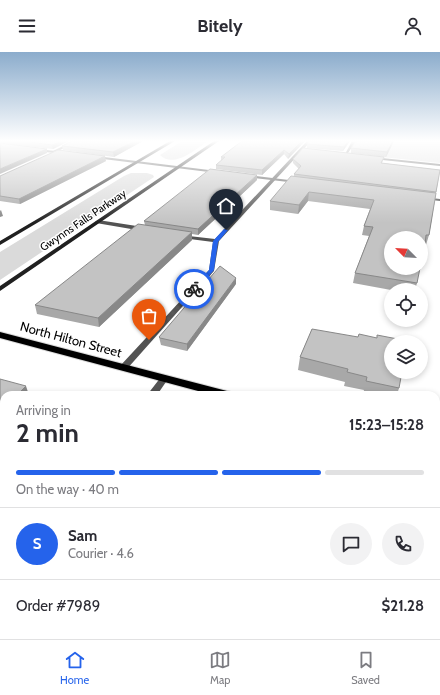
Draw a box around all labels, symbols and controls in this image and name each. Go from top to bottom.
icon: menu [16,15,38,37]
text: Bitely [197,15,243,37]
icon: person [402,15,424,37]
street label: Gwynns Falls Parkway [37,186,129,254]
pin [209,189,243,230]
icon: home [215,195,237,217]
north arrow [384,231,428,275]
map controls [384,231,428,379]
courier [174,269,214,309]
icon: bike [183,278,205,300]
button: locate [384,283,428,327]
pin [132,299,166,340]
icon: bag [138,305,160,327]
street label: North Hilton Street [18,318,124,360]
button: layers [384,335,428,379]
text: Arriving in [16,402,71,418]
text: 15:23–15:28 [349,416,424,434]
text: 2 min [16,417,79,449]
text: On the way · 40 m [16,481,119,497]
button: chat [330,523,372,565]
button: phone [382,523,424,565]
text: Sam [68,527,97,545]
text: S [33,535,41,553]
text: Courier · 4.6 [68,545,134,561]
text: Order #7989 [16,597,100,615]
text: $21.28 [382,597,424,615]
tab: Home [60,649,89,687]
tab: Map [209,649,231,687]
tab: Saved [351,649,380,687]

